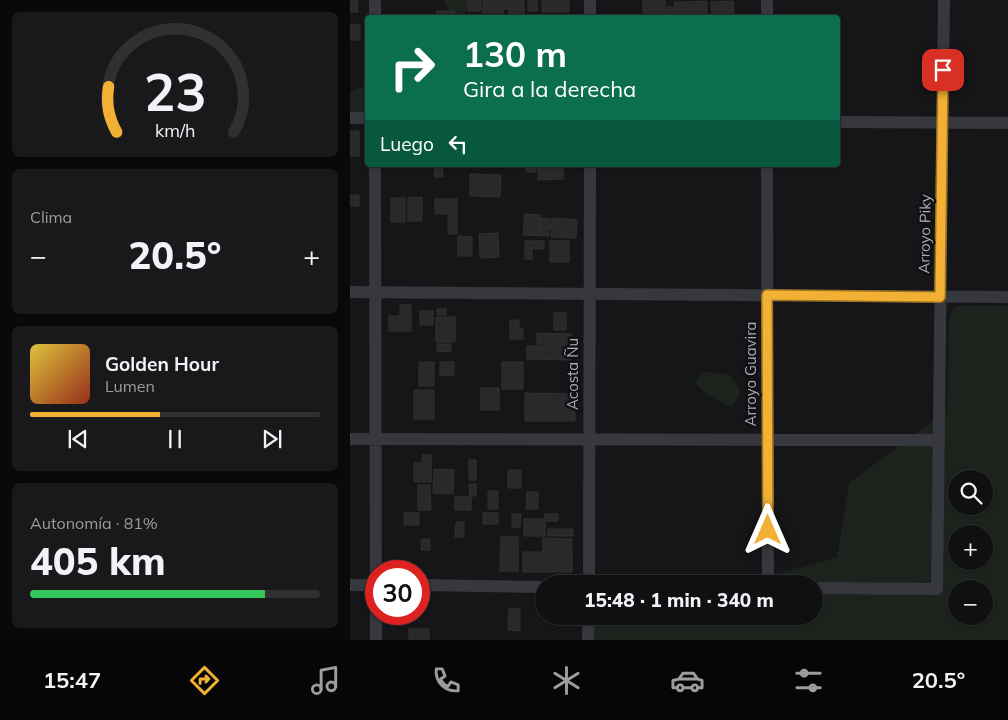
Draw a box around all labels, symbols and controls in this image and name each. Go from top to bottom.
text: 130 m [463,32,567,76]
icon: right [380,35,445,100]
pin [922,49,964,91]
icon: arrive [929,56,957,84]
text: 23 [144,59,206,124]
text: Gira a la derecha [463,75,636,103]
text: km/h [155,119,195,141]
icon: left [444,130,472,158]
text: Luego [380,132,434,156]
street label: Arroyo Piky [914,194,935,274]
text: Clima [30,207,72,227]
text: 20.5° [129,231,221,279]
text: − [30,238,47,273]
text: + [303,238,320,273]
street label: Arroyo Guavira [741,321,760,427]
street label: Acosta Ñu [563,338,582,410]
text: Golden Hour [105,352,219,376]
text: Lumen [105,376,155,396]
icon: previous [64,425,92,453]
icon: pause [161,425,189,453]
icon: next [258,425,286,453]
map controls [948,470,993,625]
button: search [948,470,993,515]
position arrow [741,503,793,555]
text: Autonomía · 81% [30,513,158,533]
button: + [948,525,993,570]
text: 405 km [30,537,166,585]
speed limit sign: 30 [365,560,430,625]
button: − [948,580,993,625]
text: 15:48 · 1 min · 340 m [584,588,774,612]
icon: directions [187,663,222,698]
icon: music [308,663,343,698]
icon: phone [429,663,464,698]
icon: climate [549,663,584,698]
icon: car [670,663,705,698]
icon: filters [791,663,826,698]
text: 15:47 [43,666,101,694]
text: 20.5° [912,666,965,694]

